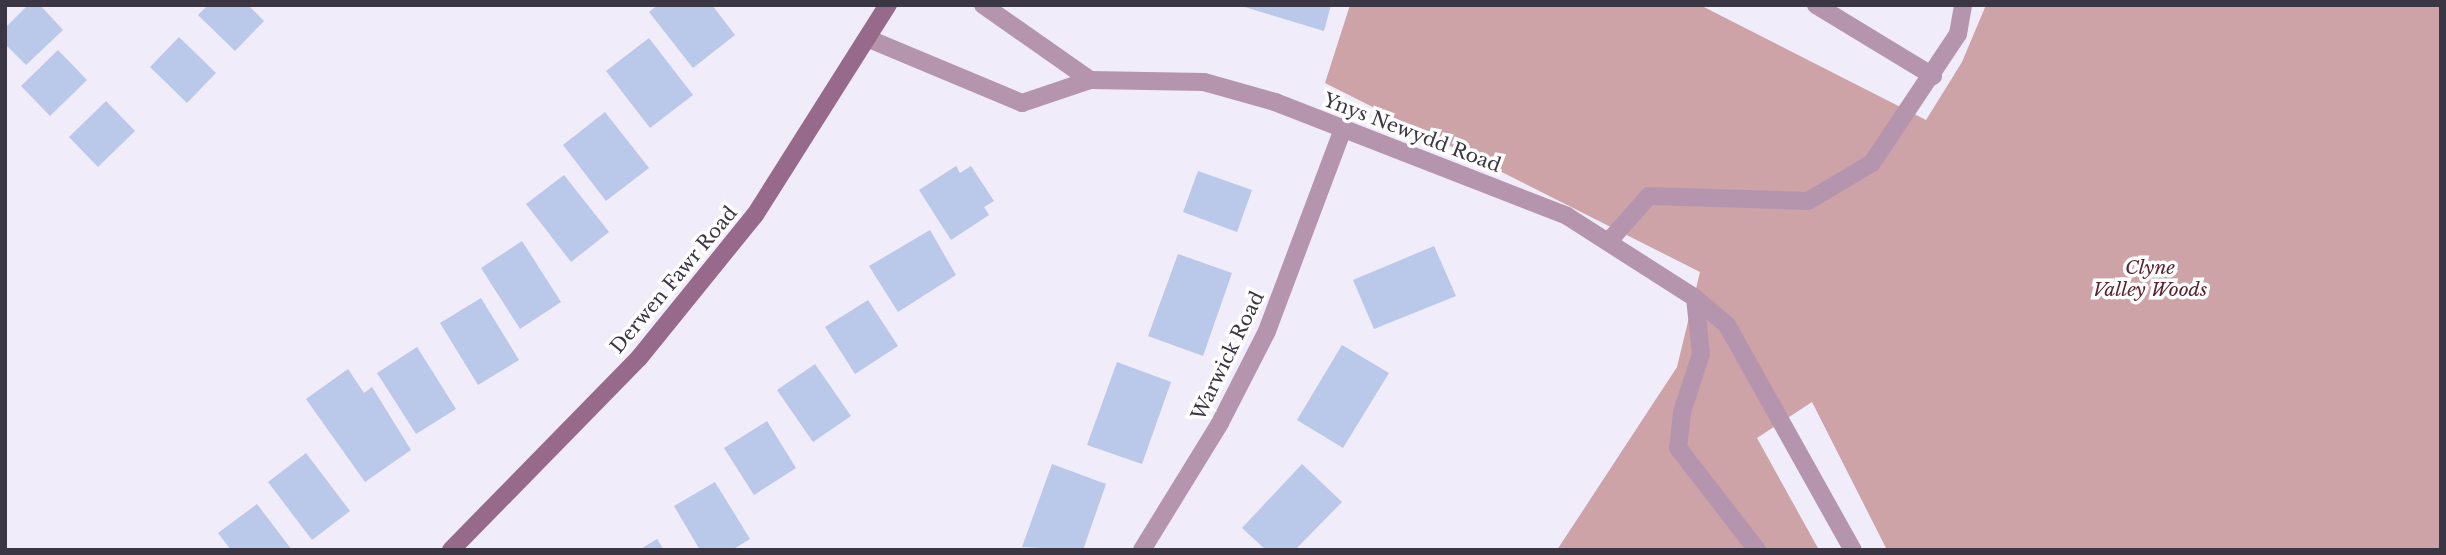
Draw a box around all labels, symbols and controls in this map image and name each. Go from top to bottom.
street label: Ynys Newydd Road [1320,89,1504,177]
street label: Derwen Fawr Road [606,202,742,358]
park label: Clyne Valley Woods [2093,257,2207,301]
street label: Warwick Road [1187,288,1269,424]

